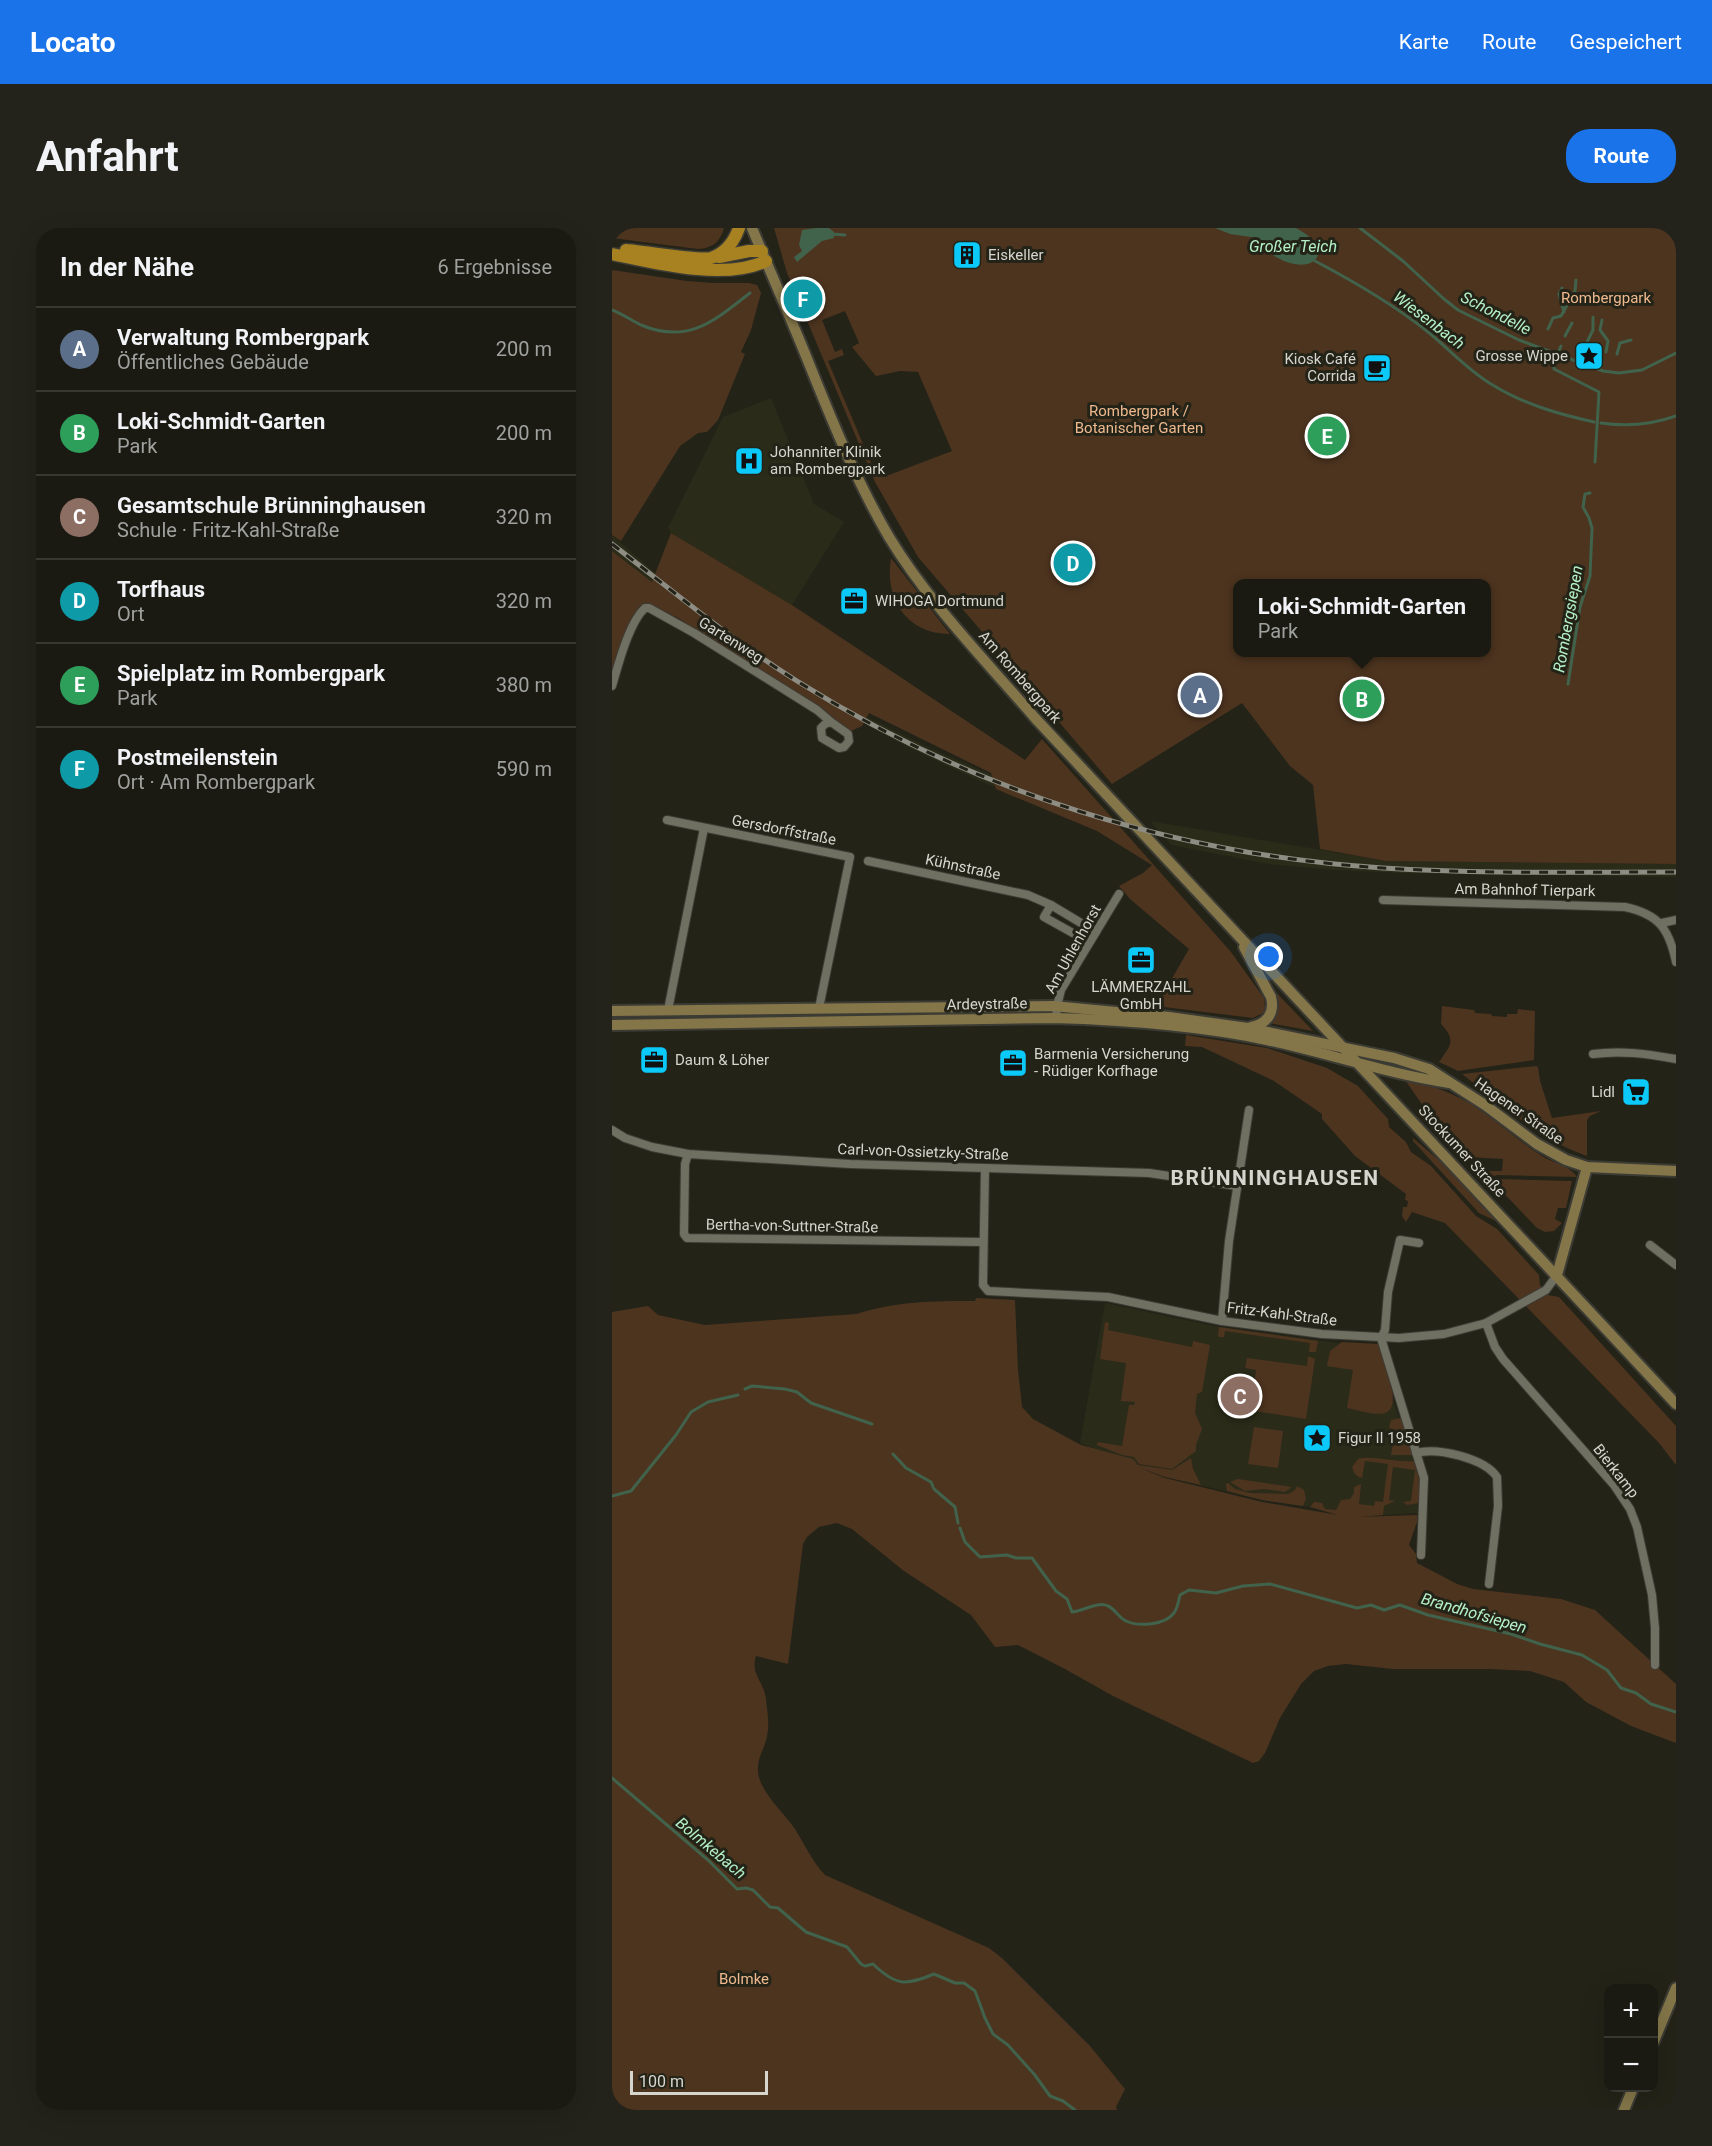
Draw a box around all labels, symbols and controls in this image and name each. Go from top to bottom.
text: Locato [30,26,115,59]
text: Karte [1399,30,1449,54]
text: Route [1482,30,1536,54]
text: Gespeichert [1569,30,1682,54]
button: Route [1566,129,1676,183]
text: Anfahrt [36,132,179,181]
water label: Großer Teich [1249,237,1337,256]
building icon: Eiskeller [951,239,983,271]
place label: Eiskeller [988,246,1044,264]
text: In der Nähe [60,252,194,282]
text: 6 Ergebnisse [438,255,552,279]
pin: F [784,276,822,322]
water label: Wiesenbach [1390,287,1468,353]
water label: Schondelle [1458,287,1534,339]
park label: Rombergpark [1561,289,1651,307]
text: Verwaltung Rombergpark [117,325,369,350]
text: A [73,337,86,361]
text: 200 m [496,337,552,361]
place icon: Grosse Wippe [1573,340,1605,372]
place label: Grosse Wippe [1475,347,1568,365]
text: Öffentliches Gebäude [117,350,309,374]
place label: Kiosk Café Corrida [1284,350,1356,385]
cafe icon: Kiosk Café Corrida [1361,352,1393,384]
park label: Rombergpark / Botanischer Garten [1075,402,1203,437]
text: Loki-Schmidt-Garten [117,409,325,434]
pin: E [1308,414,1346,458]
text: B [73,421,86,445]
text: 200 m [496,421,552,445]
text: Park [117,434,157,458]
place label: Johanniter Klinik am Rombergpark [770,443,885,478]
hospital icon: Johanniter Klinik am Rombergpark [733,445,765,477]
text: Gesamtschule Brünninghausen [117,493,426,518]
text: C [73,505,86,529]
text: 320 m [496,505,552,529]
text: Schule · Fritz-Kahl-Straße [117,518,339,542]
pin: D [1054,540,1092,586]
water label: Rombergsiepen [1549,564,1587,674]
text: Torfhaus [117,577,205,602]
popup [1233,579,1491,657]
office icon: WIHOGA Dortmund [838,585,870,617]
text: D [73,589,86,613]
text: 320 m [496,589,552,613]
place label: WIHOGA Dortmund [875,592,1004,610]
text: Loki-Schmidt-Garten [1258,594,1466,619]
text: Ort [117,602,145,626]
street label: Gartenweg [695,613,767,667]
text: Park [1258,619,1298,643]
street label: Am Rombergpark [975,627,1065,727]
text: Spielplatz im Rombergpark [117,661,385,686]
pin: A [1180,672,1220,718]
text: E [74,673,85,697]
text: 380 m [496,673,552,697]
pin: B [1342,676,1382,722]
text: Park [117,686,157,710]
text: Postmeilenstein [117,745,278,770]
text: F [74,757,85,781]
text: 590 m [496,757,552,781]
text: Ort · Am Rombergpark [117,770,315,794]
street label: Gersdorffstraße [730,811,838,849]
street label: Kühnstraße [924,850,1002,884]
street label: Am Bahnhof Tierpark [1454,880,1596,900]
street label: Am Uhlenhorst [1041,901,1105,997]
your location [1254,942,1283,971]
office icon: LÄMMERZAHL GmbH [1125,944,1157,976]
place label: LÄMMERZAHL GmbH [1091,978,1191,1013]
street label: Ardeystraße [947,994,1028,1014]
office icon: Daum & Löher [638,1044,670,1076]
place label: Barmenia Versicherung - Rüdiger Korfhage [1034,1045,1189,1080]
office icon: Barmenia Versicherung - Rüdiger Korfhage [997,1047,1029,1079]
place label: Daum & Löher [675,1051,769,1069]
street label: Hagener Straße [1471,1074,1567,1148]
supermarket icon: Lidl [1620,1076,1652,1108]
place label: Lidl [1591,1083,1615,1101]
street label: Stockumer Straße [1415,1101,1509,1201]
street label: Carl-von-Ossietzky-Straße [837,1140,1009,1164]
district label: BRÜNNINGHAUSEN [1171,1166,1379,1190]
street label: Bertha-von-Suttner-Straße [706,1215,878,1237]
street label: Fritz-Kahl-Straße [1226,1298,1338,1330]
pin: C [1220,1374,1260,1418]
place icon: Figur II 1958 [1301,1422,1333,1454]
place label: Figur II 1958 [1338,1429,1421,1447]
street label: Bierkamp [1589,1440,1643,1502]
water label: Brandhofsiepen [1419,1589,1529,1637]
water label: Bolmkebach [672,1813,750,1883]
park label: Bolmke [719,1970,769,1988]
map controls [1604,1984,1658,2092]
button: + [1604,1984,1658,2038]
button: − [1604,2038,1658,2092]
scale bar [630,2068,768,2096]
text: 100 m [639,2072,684,2091]

